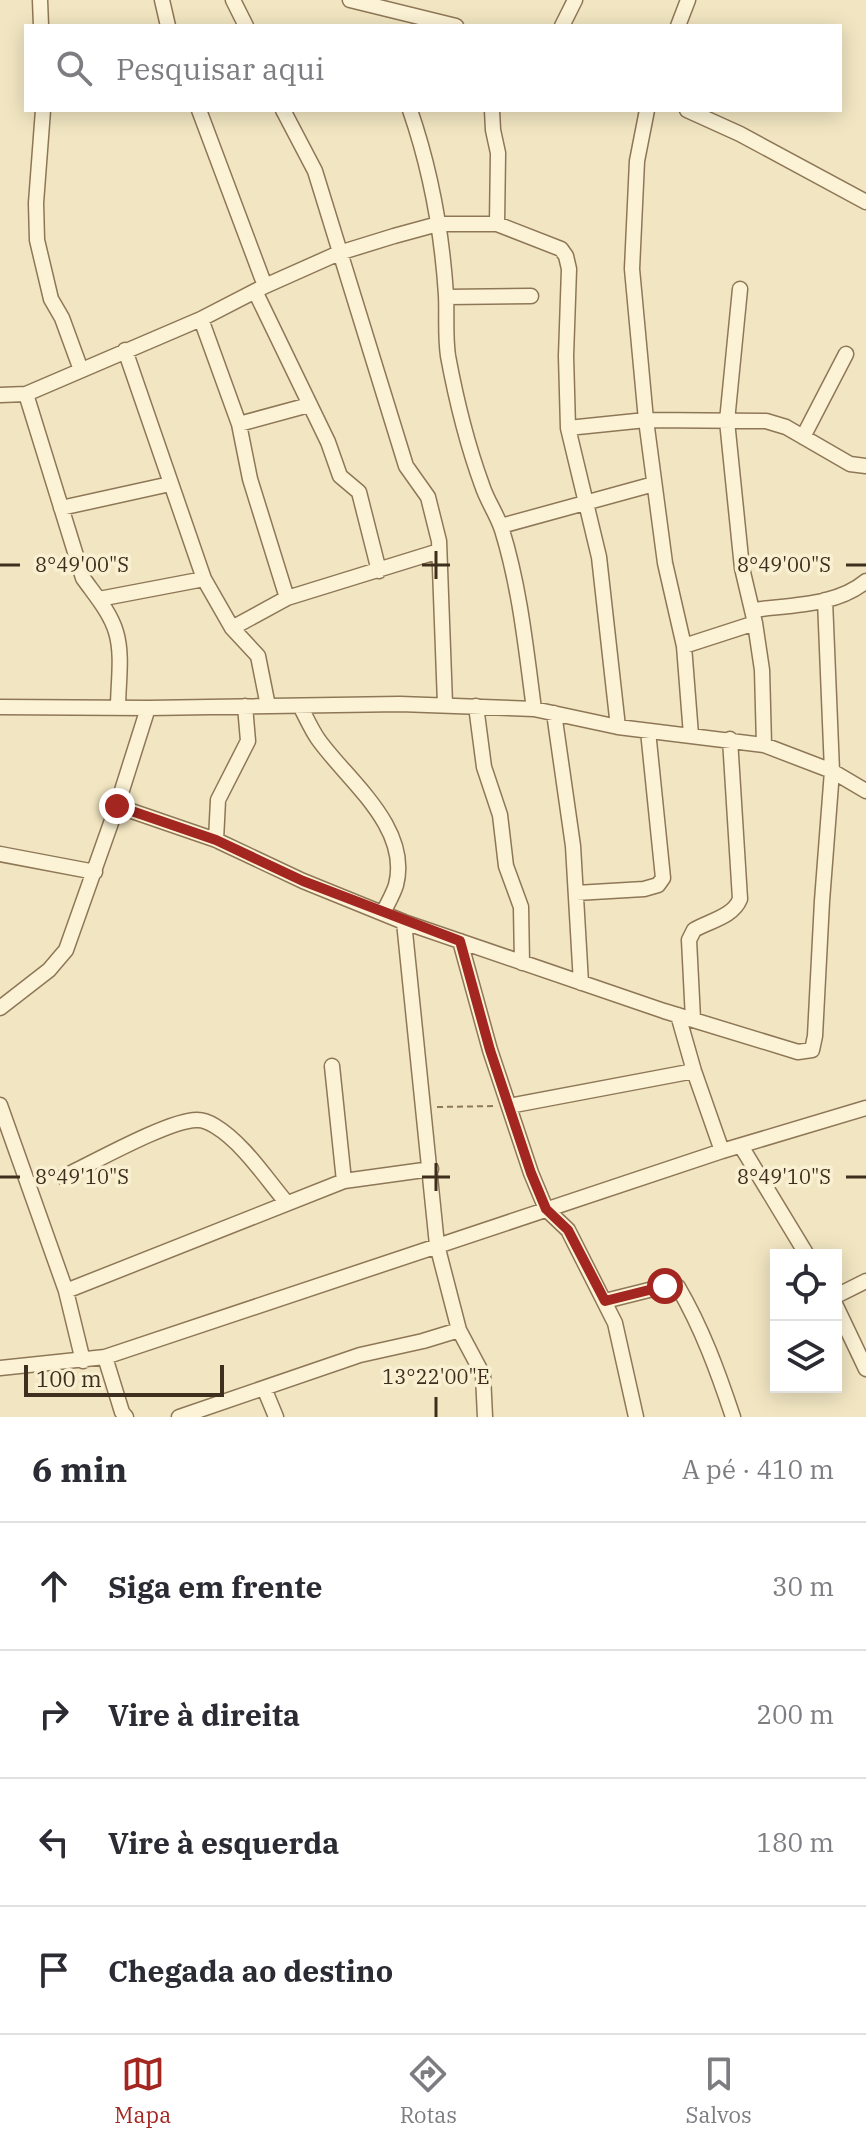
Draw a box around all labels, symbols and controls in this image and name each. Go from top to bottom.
search box [24,24,842,112]
icon: search [52,46,96,90]
text: Pesquisar aqui [116,49,324,88]
text: 8°49'00"S [35,551,129,578]
text: 8°49'00"S [737,551,831,578]
route end [99,788,135,824]
text: 8°49'10"S [35,1163,129,1190]
text: 8°49'10"S [737,1163,831,1190]
map controls [770,1249,842,1393]
button: locate [770,1249,842,1321]
route start [647,1268,683,1304]
button: layers [770,1321,842,1393]
scale bar [24,1361,224,1397]
text: 13°22'00"E [382,1363,490,1390]
text: 100 m [36,1364,102,1393]
text: 6 min [32,1447,127,1491]
text: A pé · 410 m [682,1452,834,1486]
icon: ahead [32,1564,76,1608]
text: Siga em frente [108,1567,323,1606]
text: 30 m [772,1569,834,1603]
icon: right [32,1692,76,1736]
text: Vire à direita [108,1695,300,1734]
text: 200 m [756,1697,834,1731]
icon: left [32,1820,76,1864]
text: Vire à esquerda [108,1823,339,1862]
text: 180 m [756,1825,834,1859]
icon: arrive [32,1948,76,1992]
text: Chegada ao destino [108,1951,393,1990]
tab: Mapa [114,2052,171,2129]
tab: Rotas [400,2052,457,2129]
tab: Salvos [686,2052,752,2129]

